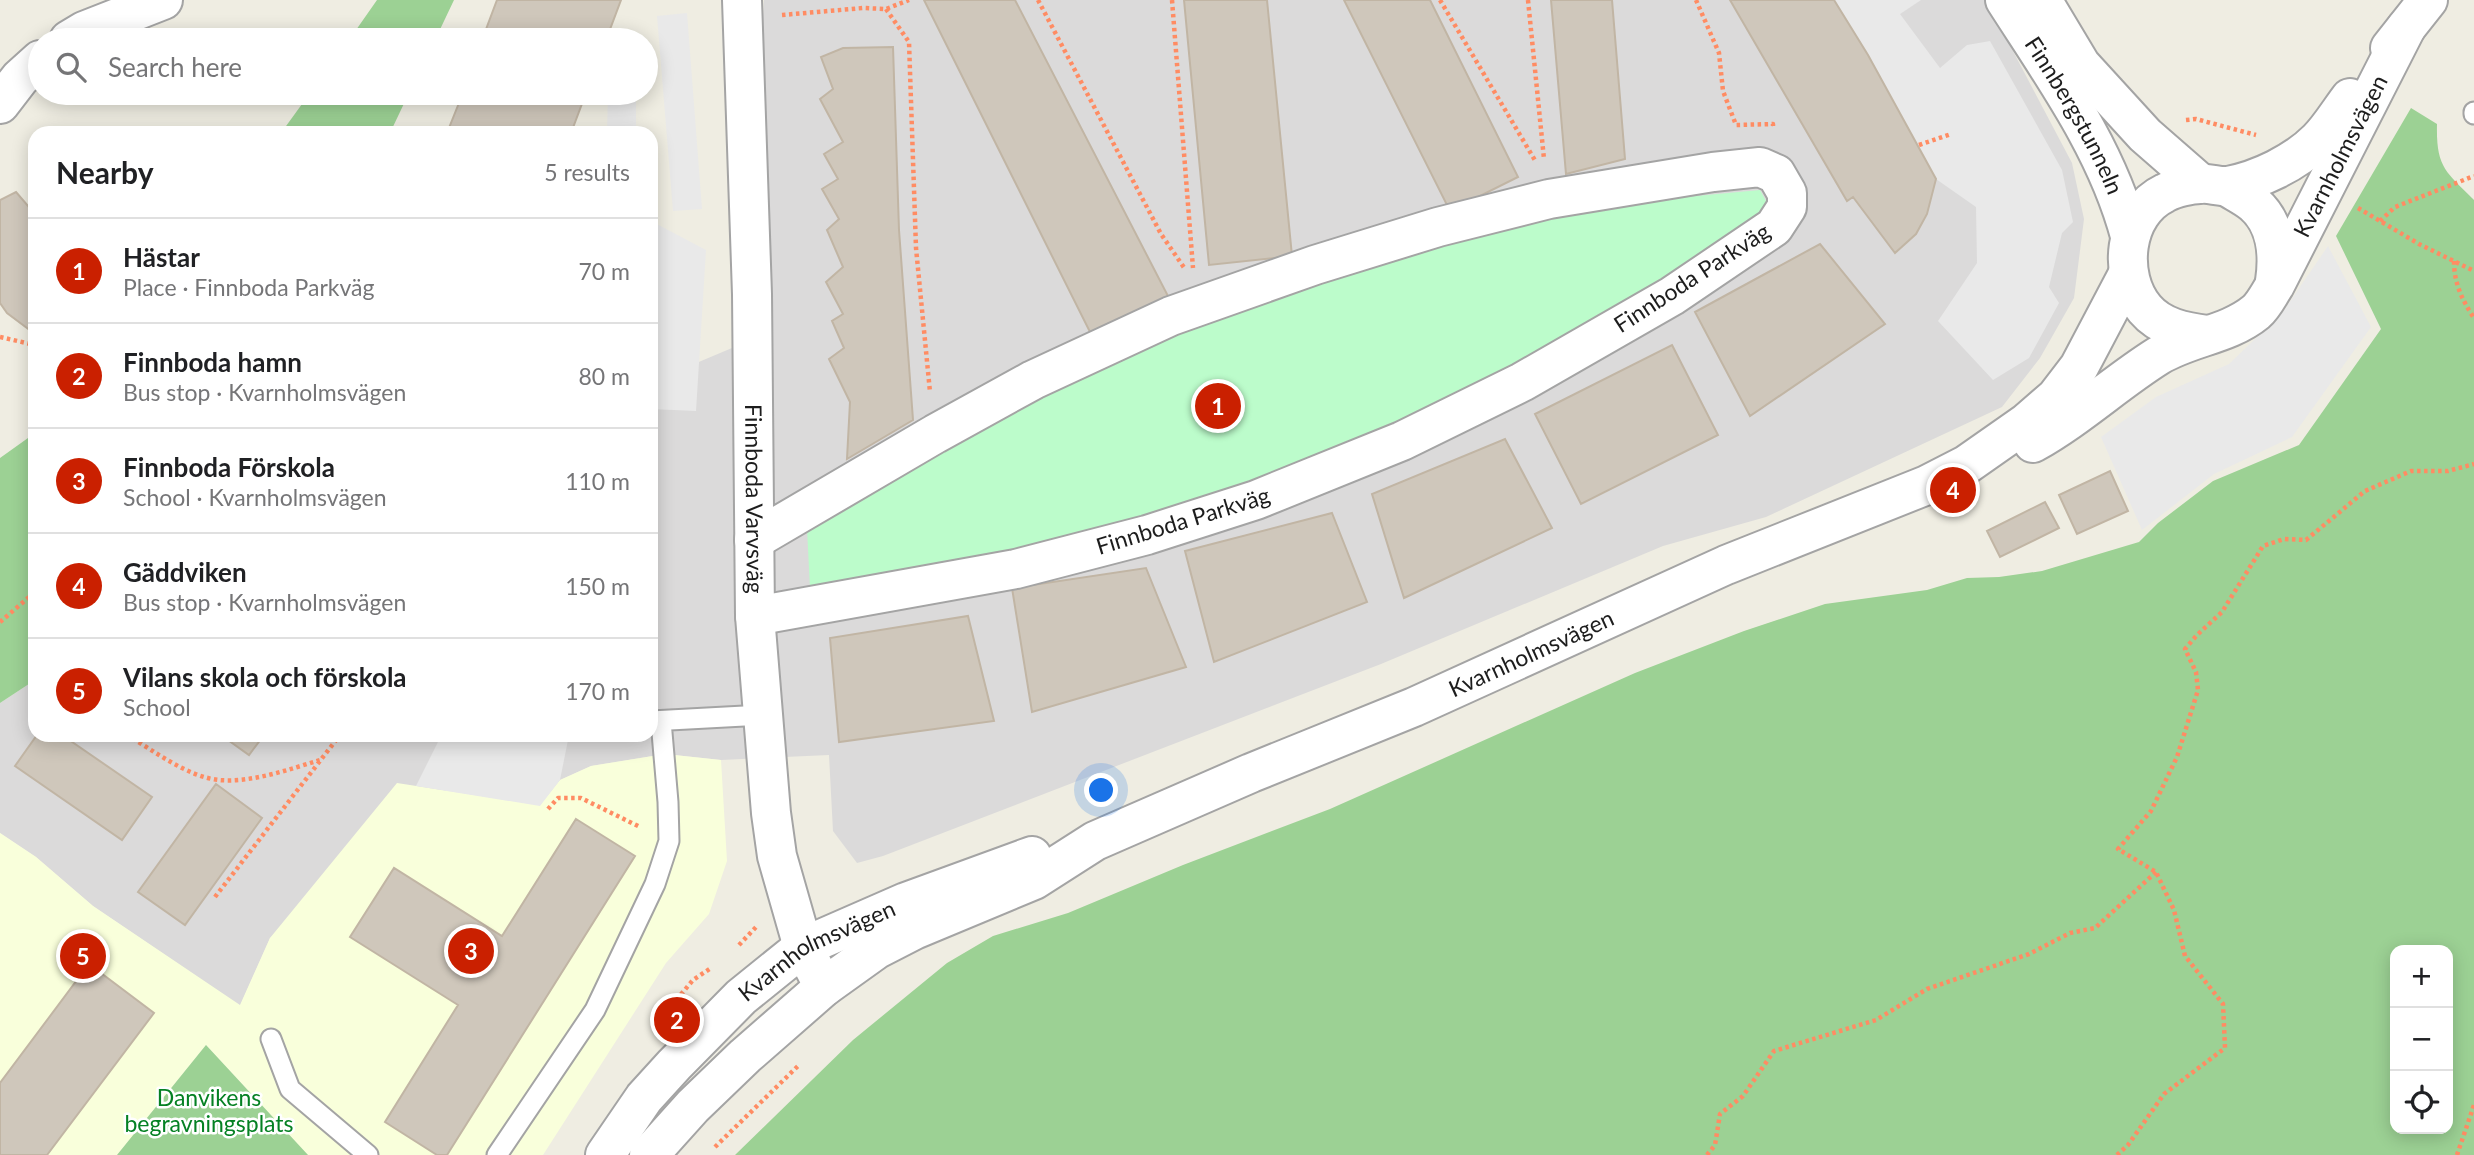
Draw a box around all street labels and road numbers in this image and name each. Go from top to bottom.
street label: Finnbergstunneln [2020,31,2130,198]
street label: Kvarnholmsvägen [2287,70,2393,241]
street label: Finnboda Parkväg [1608,216,1775,338]
street label: Finnboda Varvsväg [740,404,770,594]
street label: Finnboda Parkväg [1092,480,1273,560]
street label: Kvarnholmsvägen [1444,603,1618,702]
street label: Kvarnholmsvägen [732,893,899,1007]

